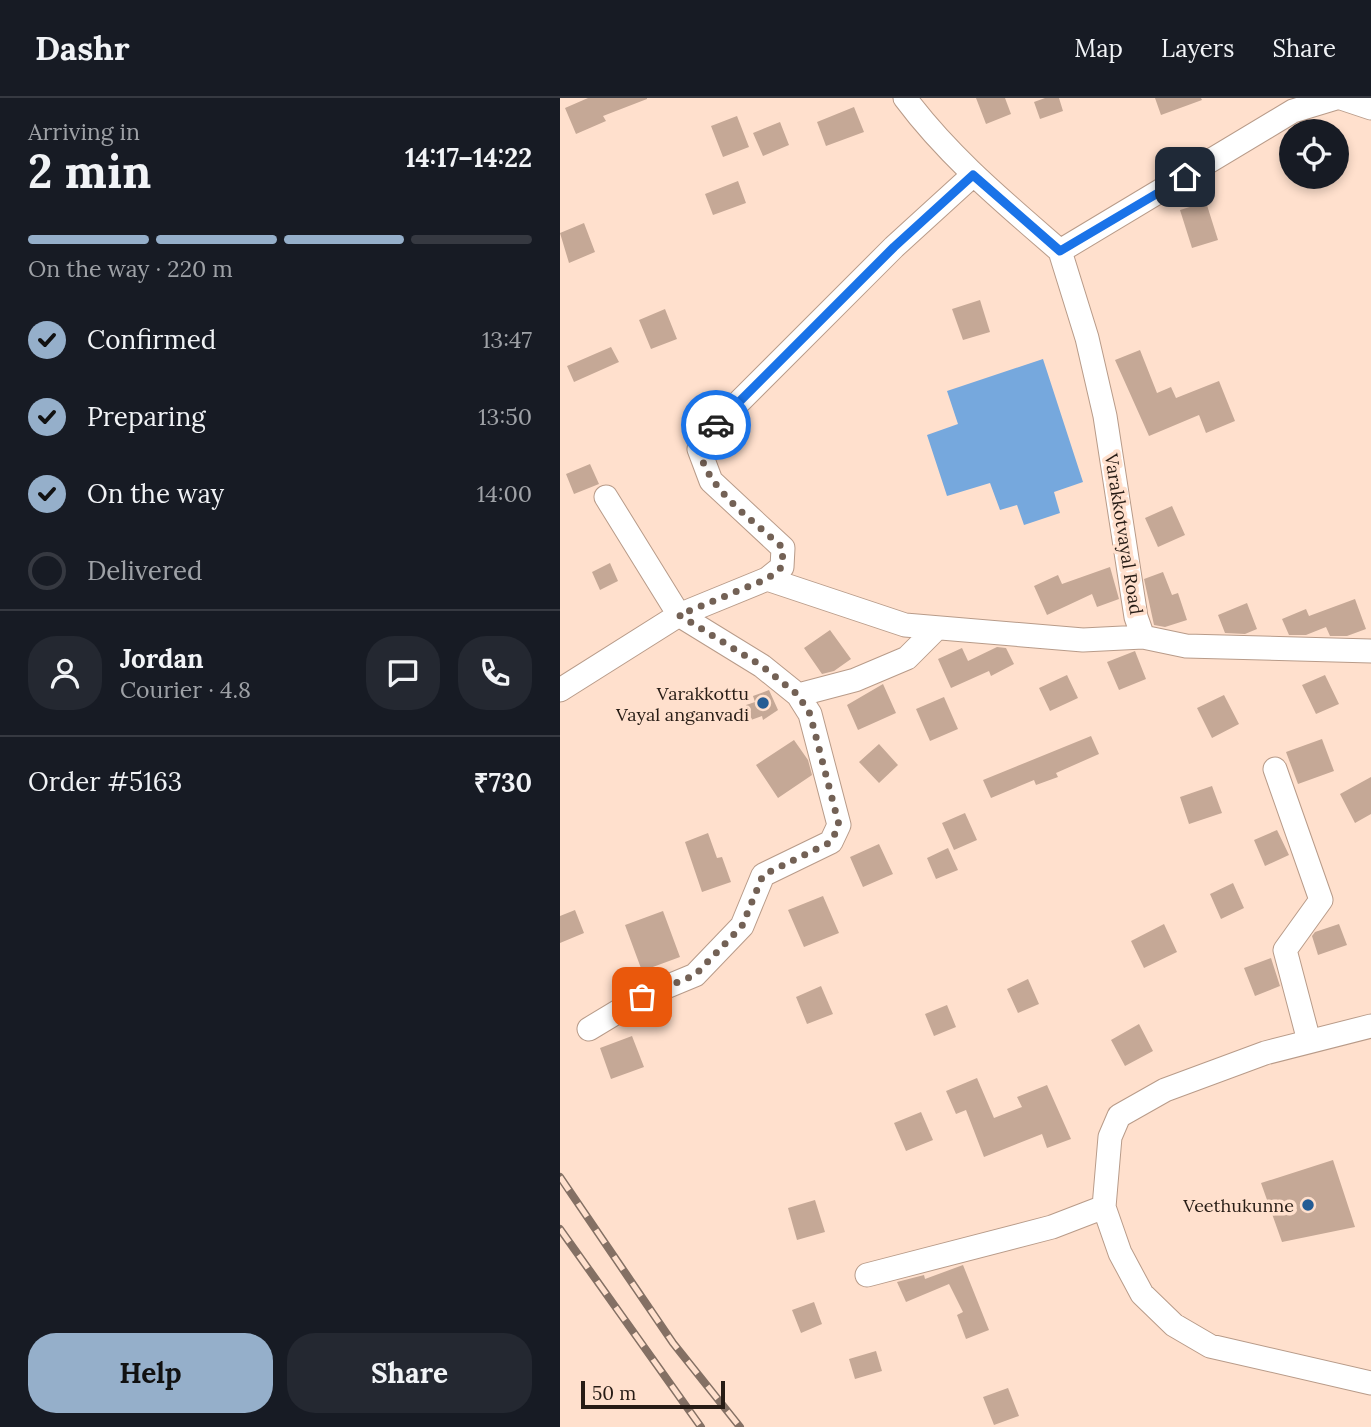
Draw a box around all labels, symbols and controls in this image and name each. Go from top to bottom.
text: Dashr [35,27,129,69]
text: Map [1074,33,1123,64]
text: Layers [1161,33,1234,64]
text: Share [1272,33,1336,64]
text: Arriving in [28,117,140,146]
map controls [1279,119,1349,189]
button: locate [1279,119,1349,189]
text: 14:17–14:22 [405,141,532,174]
text: 2 min [28,142,151,201]
pin [1155,147,1215,207]
icon: home [1166,158,1204,196]
text: On the way · 220 m [28,254,233,283]
icon: check [28,321,66,359]
text: Confirmed [87,323,216,356]
text: 13:47 [482,325,532,354]
courier [681,390,751,460]
icon: check [28,398,66,436]
text: Preparing [87,400,206,433]
text: 13:50 [478,402,532,431]
icon: car [697,406,735,444]
street label: Varakkotvayal Road [1100,451,1148,616]
icon: check [28,475,66,513]
text: On the way [87,477,224,510]
text: 14:00 [477,479,532,508]
text: Delivered [87,554,203,587]
button: person [28,636,102,710]
button: chat [366,636,440,710]
button: phone [458,636,532,710]
text: Jordan [120,642,204,675]
text: Courier · 4.8 [120,675,251,704]
place label: Varakkottu Vayal anganvadi [615,682,749,726]
marker: Varakkottu Vayal anganvadi [755,695,771,711]
text: Order #5163 [28,765,182,798]
text: ₹730 [474,766,532,799]
pin [612,967,672,1027]
icon: bag [623,978,661,1016]
place label: Veethukunne [1182,1194,1294,1217]
marker: Veethukunne [1300,1197,1316,1213]
button: Help [28,1333,273,1413]
button: Share [287,1333,532,1413]
scale bar [581,1378,724,1410]
text: 50 m [592,1381,636,1405]

